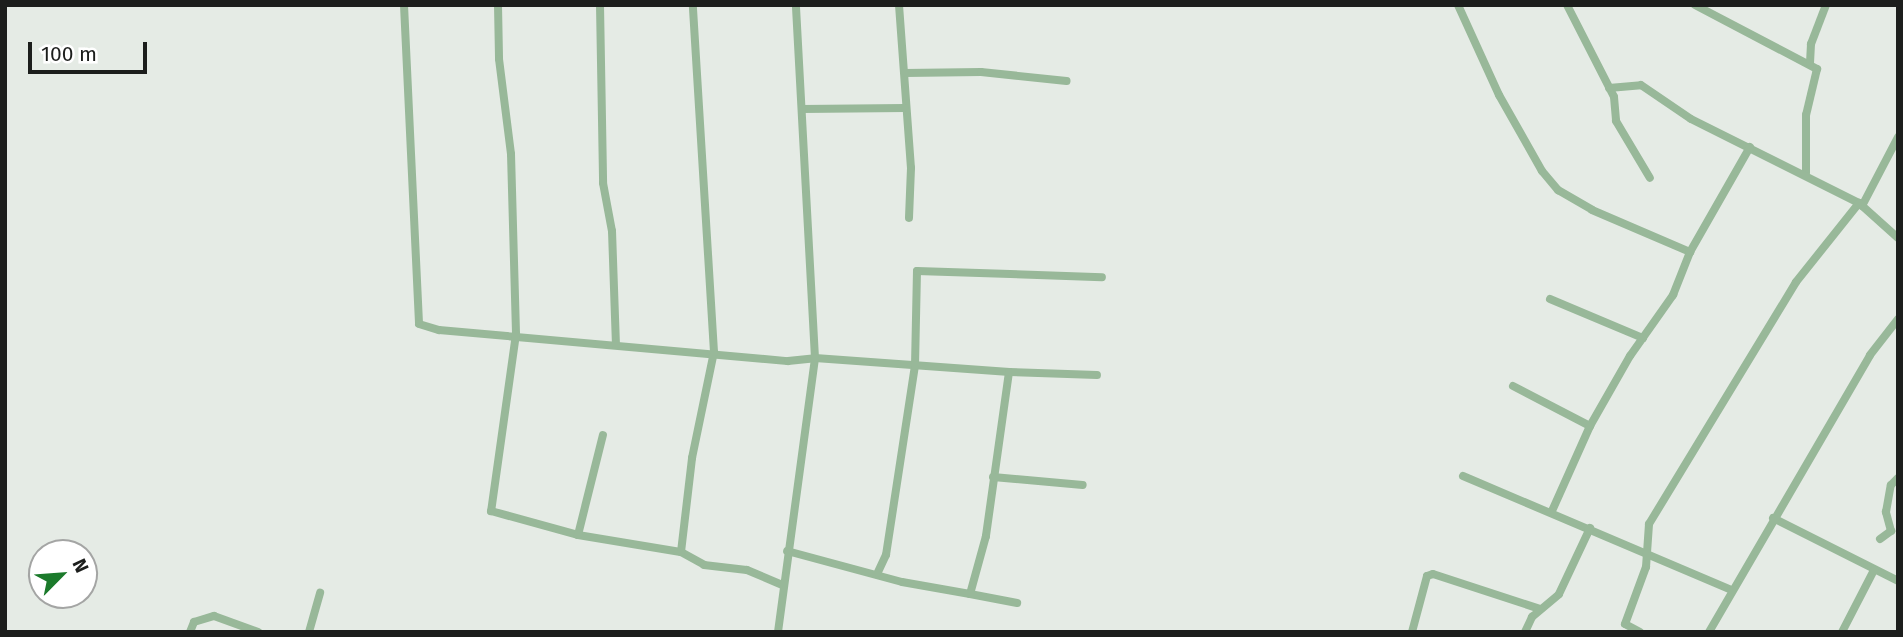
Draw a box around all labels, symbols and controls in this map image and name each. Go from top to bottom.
scale bar [32,28,150,72]
text: 100 m [41,41,97,67]
north arrow [28,539,98,609]
text: N [68,555,94,576]

